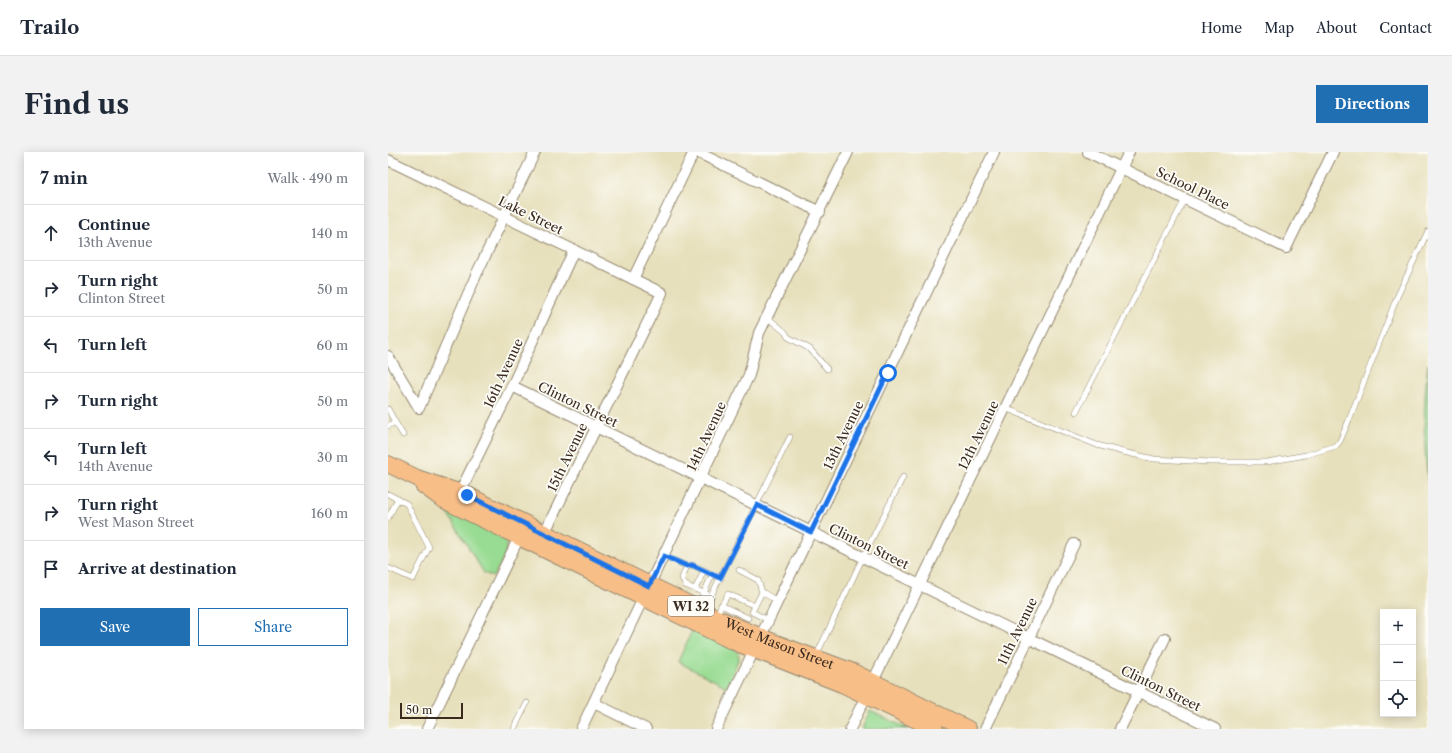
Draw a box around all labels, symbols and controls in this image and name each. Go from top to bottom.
text: Trailo [20,16,79,39]
text: Home [1201,19,1242,37]
text: Map [1264,19,1294,37]
text: About [1316,19,1357,37]
text: Contact [1379,19,1432,37]
button: Directions [1316,85,1428,123]
text: Find us [24,87,129,121]
street label: School Place [1154,163,1232,213]
text: 7 min [40,168,88,188]
text: Walk · 490 m [267,170,348,186]
street label: Lake Street [496,192,566,238]
text: Continue [78,215,150,234]
icon: ahead [40,222,62,244]
text: 140 m [311,225,348,241]
text: 13th Avenue [78,234,153,250]
text: Turn right [78,271,158,290]
icon: right [40,278,62,300]
text: 50 m [317,281,348,297]
text: Clinton Street [78,290,165,306]
icon: left [40,334,62,356]
text: Turn left [78,335,147,354]
street label: 16th Avenue [480,336,526,410]
text: 60 m [317,337,348,353]
route start [879,364,897,382]
street label: Clinton Street [535,378,621,430]
icon: right [40,390,62,412]
text: Turn right [78,391,158,410]
text: 50 m [317,393,348,409]
street label: 13th Avenue [819,398,867,472]
street label: 12th Avenue [954,398,1002,472]
street label: 14th Avenue [683,399,729,473]
street label: 15th Avenue [544,420,590,494]
text: Turn left [78,439,147,458]
icon: left [40,446,62,468]
text: 30 m [317,449,348,465]
text: 14th Avenue [78,458,153,474]
route end [458,486,476,504]
text: Turn right [78,495,158,514]
icon: right [40,502,62,524]
text: 160 m [311,505,348,521]
text: West Mason Street [78,514,194,530]
street label: Clinton Street [826,520,912,572]
icon: arrive [40,558,62,580]
text: Arrive at destination [78,559,237,578]
street label: 11th Avenue [994,595,1040,667]
road number: WI 32 [668,596,714,616]
button: Save [40,608,190,646]
button: Share [198,608,348,646]
map controls [1380,609,1416,717]
button: + [1380,609,1416,645]
street label: West Mason Street [722,614,837,672]
button: − [1380,645,1416,681]
street label: Clinton Street [1118,662,1204,714]
button: locate [1380,681,1416,717]
scale bar [400,701,463,720]
text: 50 m [406,703,432,717]

